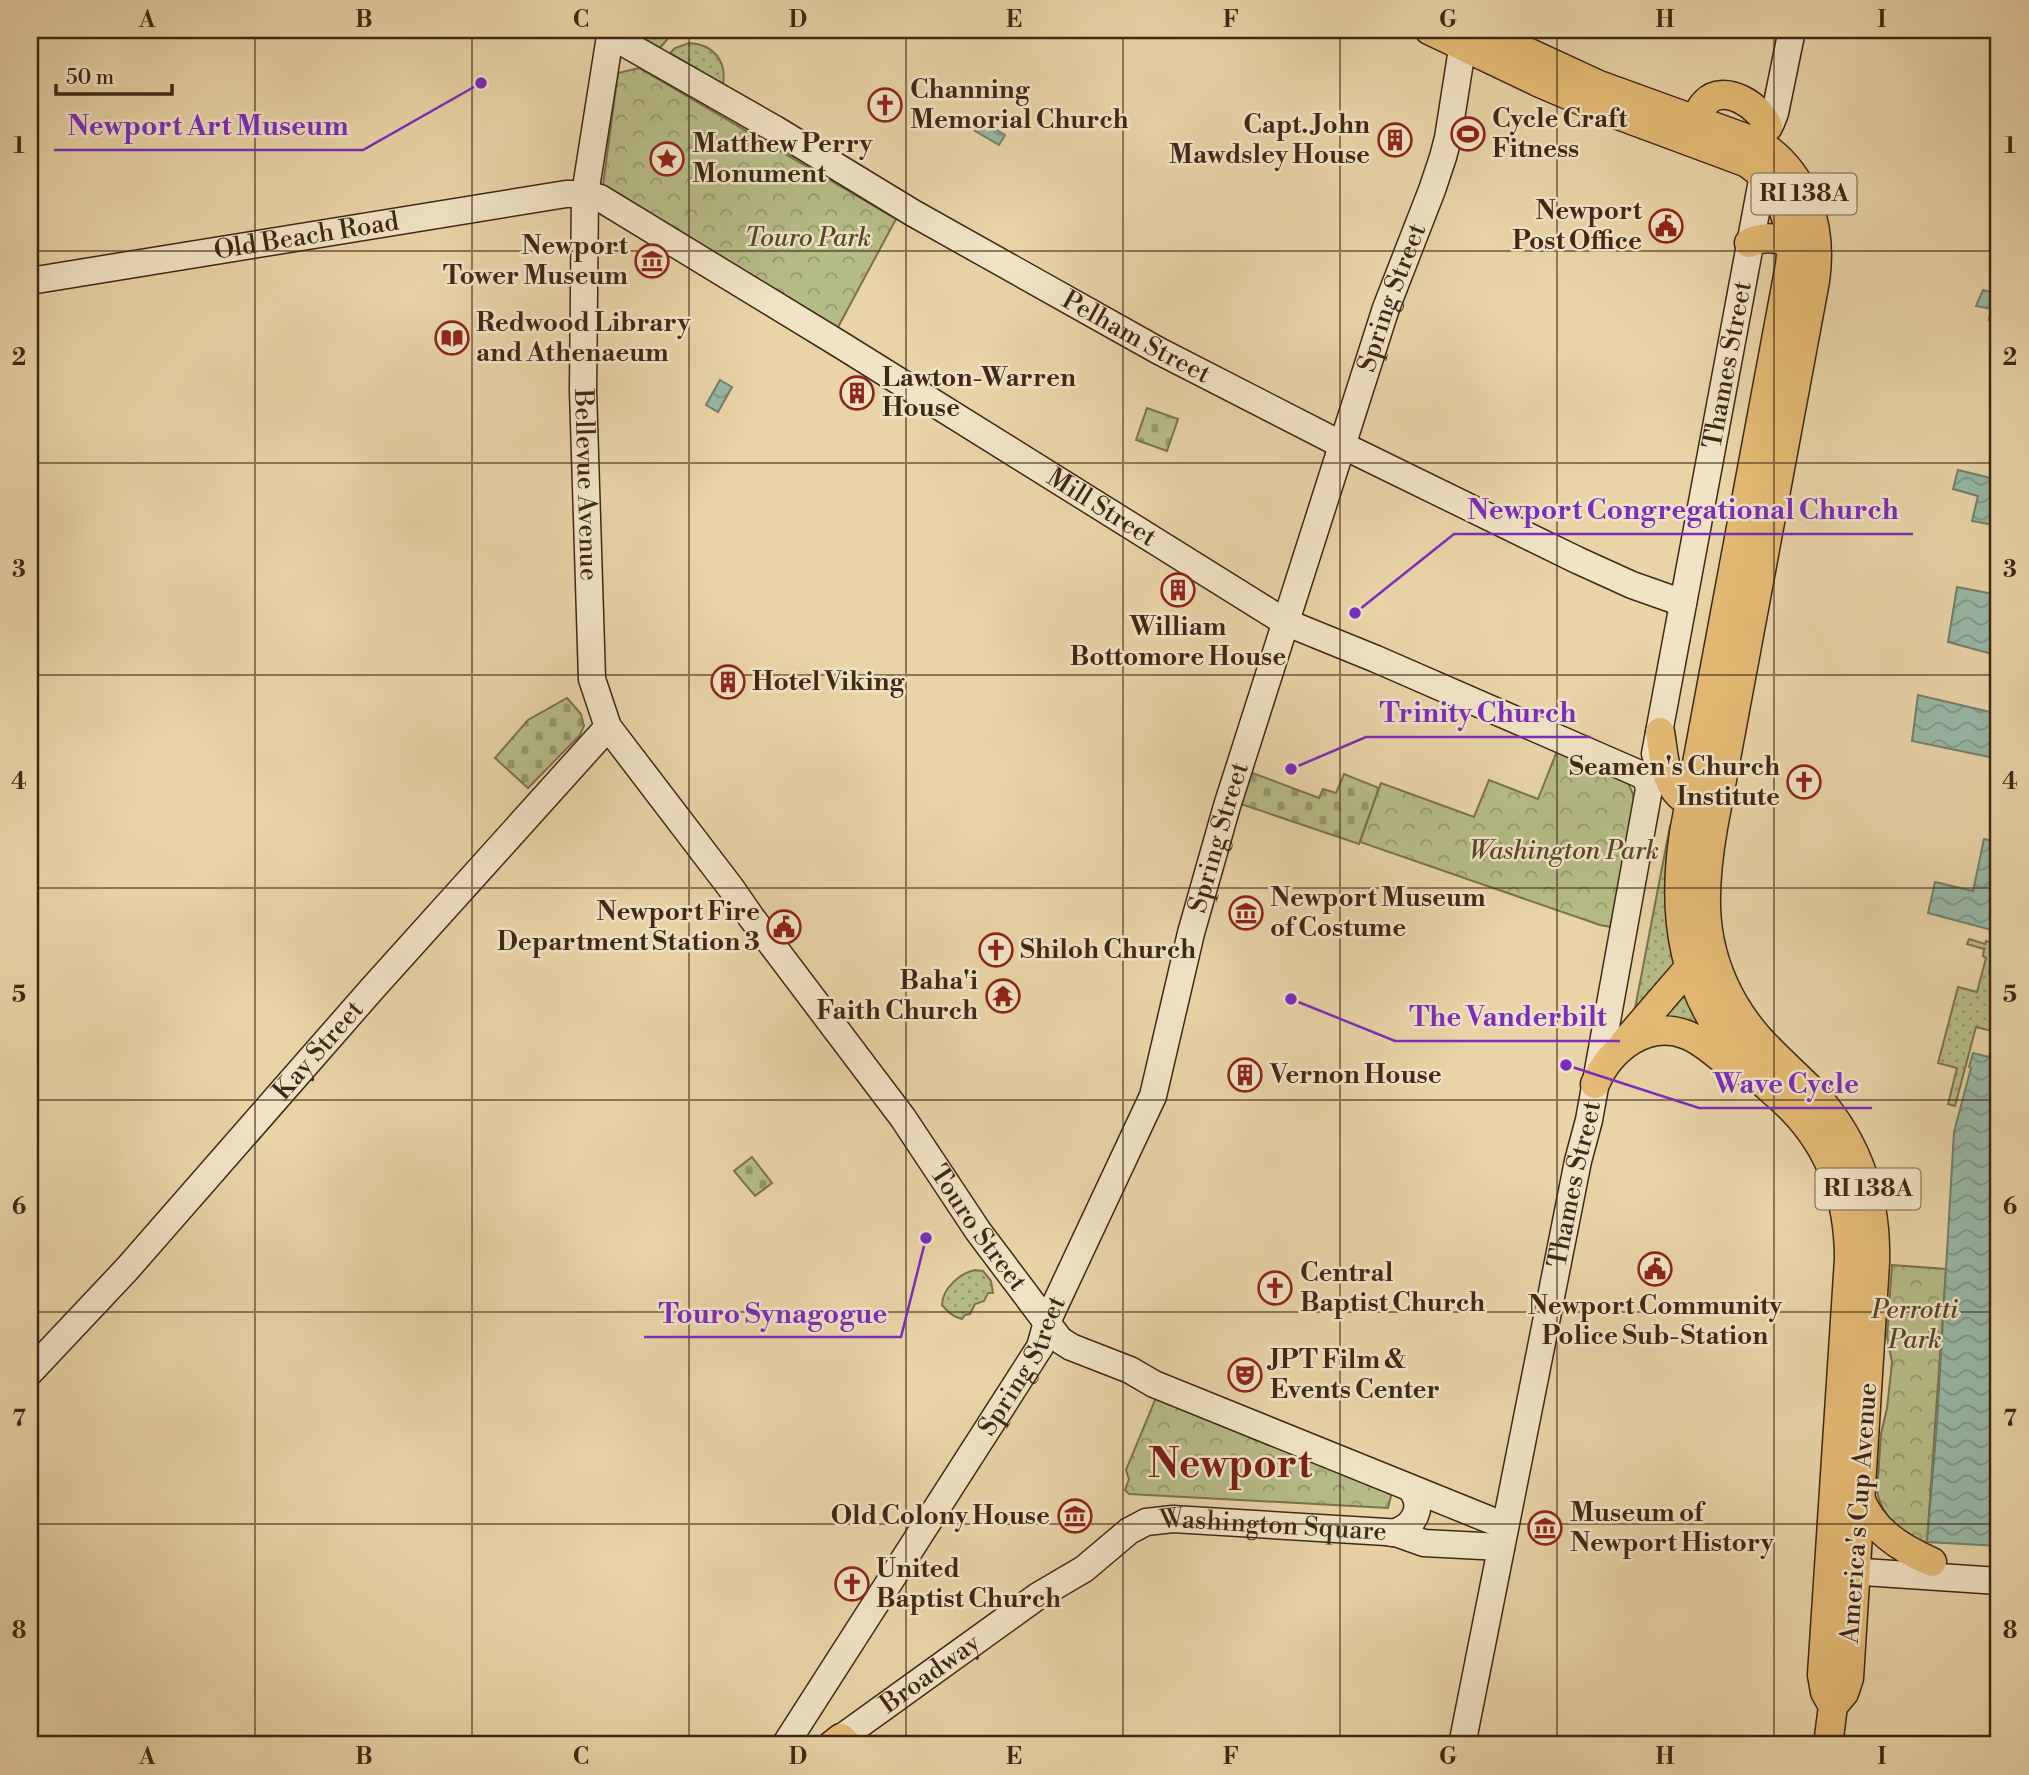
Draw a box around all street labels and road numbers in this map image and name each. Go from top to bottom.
road number: RI 138A [1752,174,1856,214]
street label: Old Beach Road [212,205,401,267]
street label: Spring Street [1351,219,1433,376]
street label: Thames Street [1696,278,1759,451]
street label: Pelham Street [1056,284,1216,391]
street label: Bellevue Avenue [567,387,605,581]
street label: Mill Street [1041,461,1162,554]
street label: Spring Street [1182,758,1256,916]
street label: Kay Street [266,994,370,1107]
street label: Thames Street [1541,1098,1608,1270]
street label: Touro Street [923,1159,1034,1298]
road number: RI 138A [1815,1168,1920,1210]
street label: Spring Street [971,1291,1073,1442]
street label: America's Cup Avenue [1834,1381,1884,1646]
street label: Washington Square [1157,1502,1388,1548]
street label: Broadway [873,1627,987,1721]

